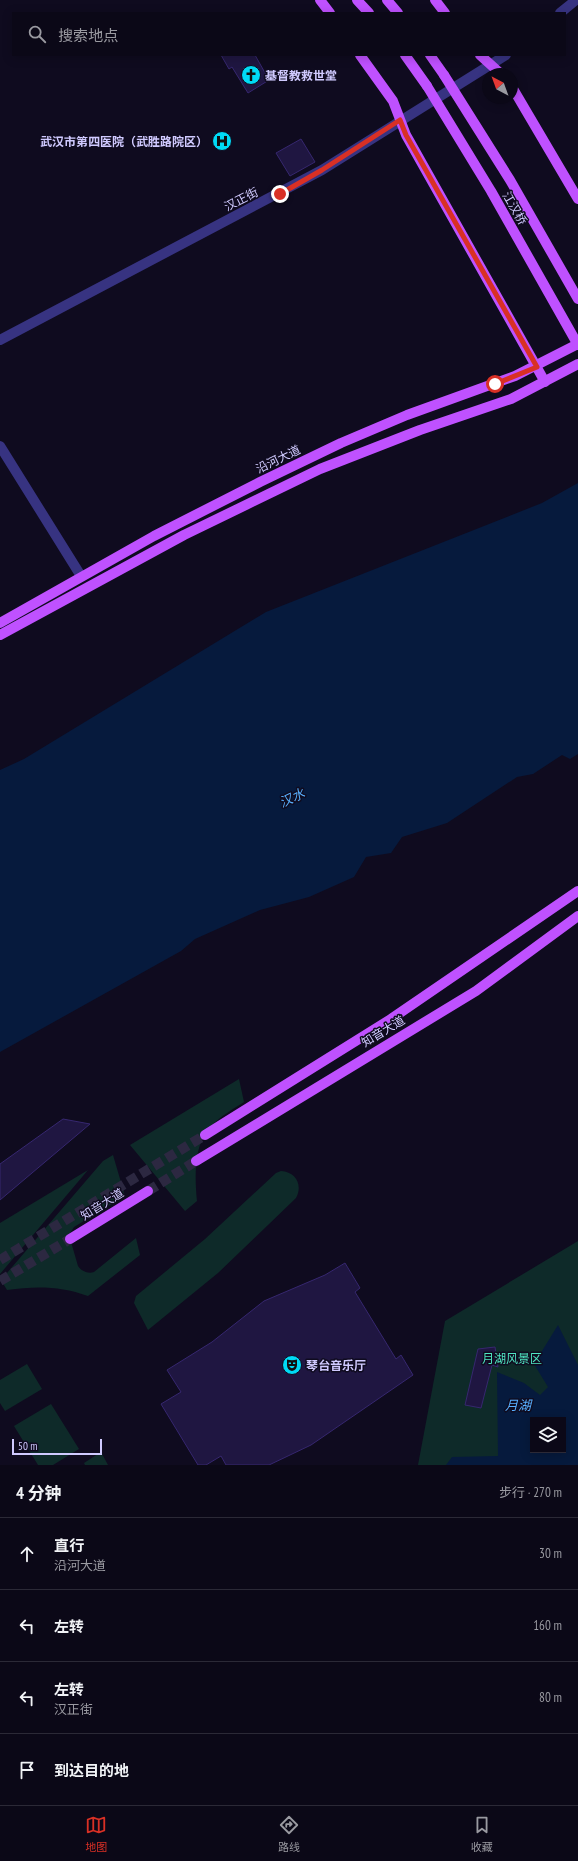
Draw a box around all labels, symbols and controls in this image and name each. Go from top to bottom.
search box [12,12,566,56]
icon: search [26,23,48,45]
text: 搜索地点 [58,26,118,45]
church icon: 基督教救世堂 [240,64,262,86]
place label: 基督教救世堂 [265,68,337,83]
north arrow [482,68,518,104]
hospital icon: 武汉市第四医院（武胜路院区） [211,130,233,152]
place label: 武汉市第四医院（武胜路院区） [40,134,208,149]
street label: 汉正街 [222,184,260,214]
route end [271,185,289,203]
street label: 江汉桥 [500,189,530,227]
route start [486,375,504,393]
street label: 沿河大道 [253,442,303,476]
water label: 汉水 [277,784,308,811]
street label: 知音大道 [359,1012,407,1050]
street label: 知音大道 [78,1185,126,1223]
park label: 月湖风景区 [482,1351,542,1366]
theatre icon: 琴台音乐厅 [281,1354,303,1376]
place label: 琴台音乐厅 [306,1358,366,1373]
water label: 月湖 [505,1397,533,1414]
map controls [530,1417,566,1453]
button: layers [530,1417,566,1453]
scale bar [12,1437,102,1456]
text: 50 m [18,1439,37,1453]
text: 4 分钟 [16,1482,62,1504]
text: 步行 · 270 m [499,1484,562,1501]
text: 直行 [54,1536,84,1555]
icon: ahead [16,1543,38,1565]
text: 30 m [539,1545,562,1562]
text: 沿河大道 [54,1557,106,1574]
icon: left [16,1615,38,1637]
text: 左转 [54,1617,84,1636]
text: 160 m [533,1617,562,1634]
text: 左转 [54,1680,84,1699]
icon: left [16,1687,38,1709]
text: 80 m [539,1689,562,1706]
text: 汉正街 [54,1701,93,1718]
icon: arrive [16,1759,38,1781]
text: 到达目的地 [54,1761,129,1780]
tab: 地图 [85,1814,107,1854]
tab: 路线 [278,1814,300,1854]
tab: 收藏 [471,1814,493,1854]

